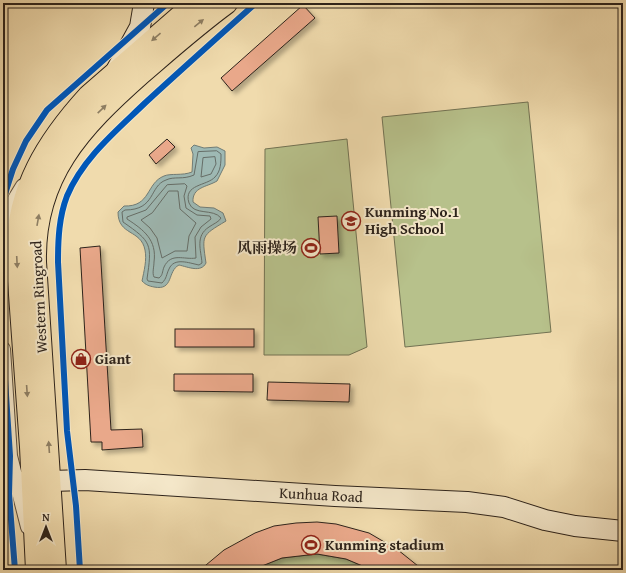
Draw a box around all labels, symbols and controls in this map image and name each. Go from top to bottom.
one-way arrow [194,19,205,28]
one-way arrow [151,32,161,42]
one-way arrow [97,104,107,114]
place label: Kunming No.1 High School [365,201,460,239]
school or university icon: Kunming No.1 High School [340,210,362,232]
one-way arrow [35,214,41,226]
place label: 风雨操场 [237,237,297,258]
sports icon: 风雨操场 [300,237,322,259]
street label: Western Ringroad [25,240,52,354]
one-way arrow [14,256,21,268]
shop icon: Giant [70,348,92,370]
place label: Giant [95,348,131,369]
one-way arrow [23,385,30,397]
one-way arrow [45,441,52,453]
street label: Kunhua Road [279,482,363,507]
north arrow [26,507,66,547]
text: N [42,509,50,525]
sports icon: Kunming stadium [300,534,322,556]
place label: Kunming stadium [325,534,444,555]

